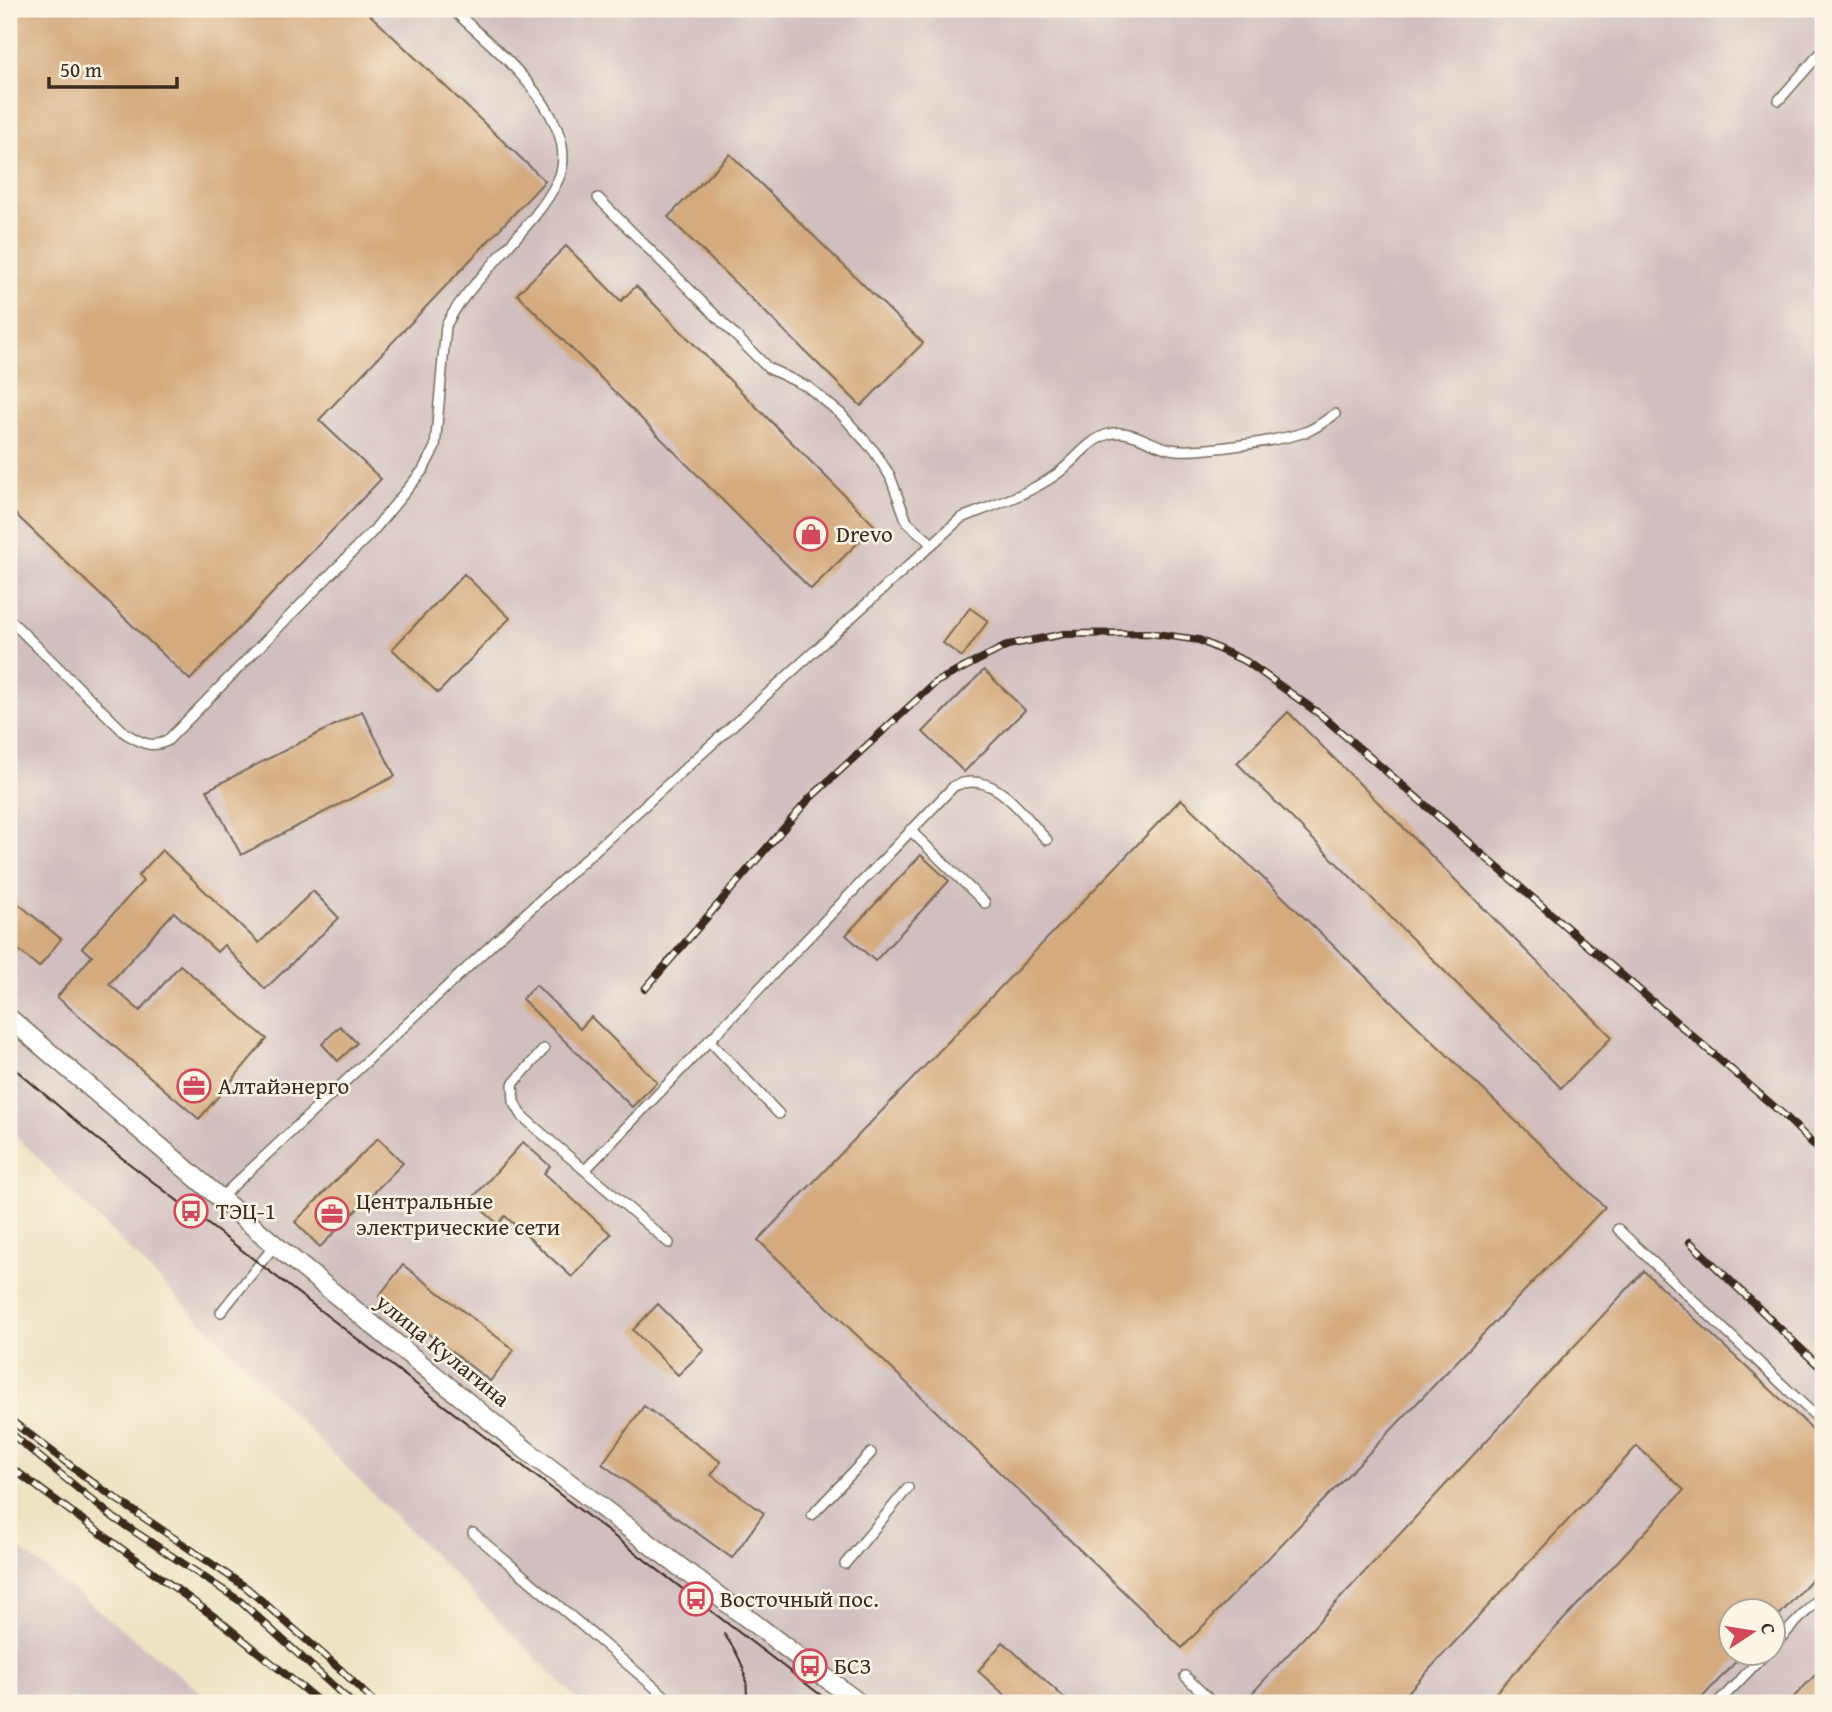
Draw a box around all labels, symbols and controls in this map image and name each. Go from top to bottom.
scale bar [49,46,177,90]
text: 50 m [60,54,102,85]
shop icon: Drevo [792,515,830,553]
place label: Drevo [836,517,893,550]
office icon: Алтайэнерго [175,1067,213,1105]
place label: Алтайэнерго [218,1069,349,1102]
place label: Центральные электрические сети [356,1184,560,1243]
bus stop icon: ТЭЦ-1 [172,1192,210,1230]
place label: ТЭЦ-1 [216,1194,276,1227]
office icon: Центральные электрические сети [313,1195,351,1233]
street label: улица Кулагина [368,1284,518,1414]
bus stop icon: Восточный пос. [677,1580,715,1618]
place label: Восточный пос. [720,1582,879,1615]
north arrow [1716,1596,1786,1666]
text: С [1754,1620,1783,1637]
bus stop icon: БСЗ [791,1647,829,1685]
place label: БСЗ [834,1649,871,1682]

